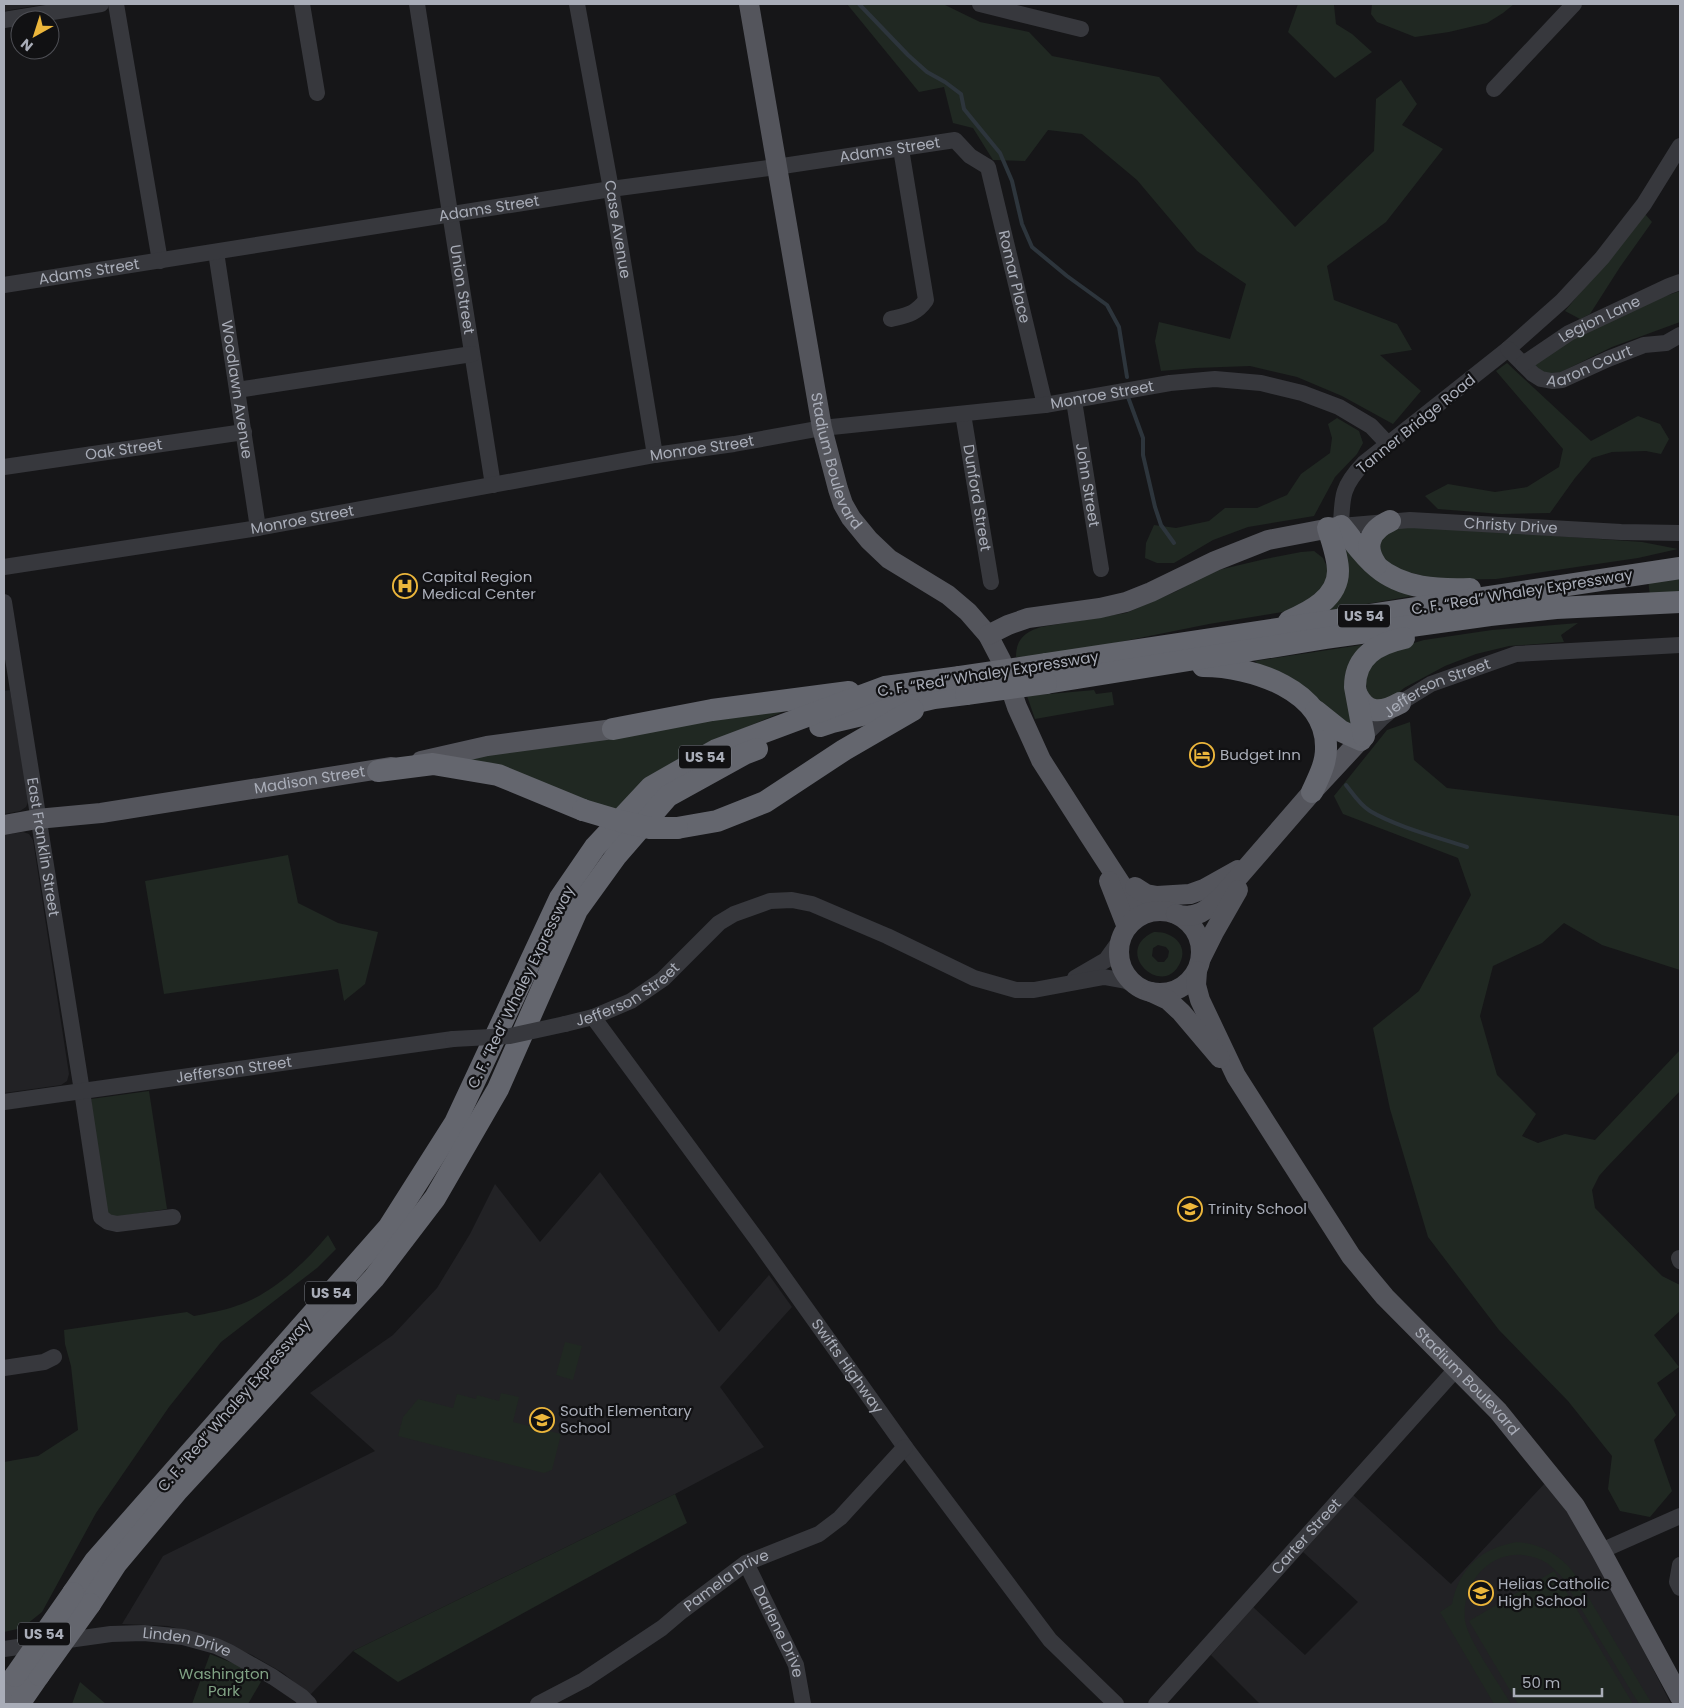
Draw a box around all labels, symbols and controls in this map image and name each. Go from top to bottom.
north arrow [10,10,60,60]
text: N [16,34,37,56]
street label: Adams Street [838,131,941,167]
street label: Case Avenue [600,178,637,280]
street label: Adams Street [437,189,541,226]
street label: Romar Place [994,228,1036,325]
street label: Union Street [445,243,480,336]
street label: Adams Street [37,253,141,289]
street label: Legion Lane [1554,290,1644,347]
street label: Woodlawn Avenue [216,318,258,460]
street label: Aaron Court [1545,340,1635,392]
street label: Tanner Bridge Road [1352,369,1480,478]
street label: Monroe Street [1049,375,1155,414]
street label: Stadium Boulevard [806,391,867,534]
street label: Monroe Street [649,430,755,466]
street label: Oak Street [84,433,164,465]
street label: John Street [1071,441,1105,528]
street label: Dunford Street [958,443,997,553]
street label: Monroe Street [249,500,356,539]
street label: Christy Drive [1463,512,1558,538]
street label: C. F. “Red” Whaley Expressway [1410,564,1635,619]
place label: Capital Region Medical Center [422,566,536,604]
hospital icon: Capital Region Medical Center [392,573,418,599]
road number: US 54 [1338,604,1390,628]
street label: C. F. “Red” Whaley Expressway [876,646,1101,701]
street label: Jefferson Street [1379,653,1493,723]
hotel icon: Budget Inn [1189,742,1215,768]
place label: Budget Inn [1220,744,1301,765]
road number: US 54 [679,746,731,769]
street label: Madison Street [253,760,366,799]
street label: East Franklin Street [22,776,65,918]
street label: C. F. “Red” Whaley Expressway [462,881,579,1092]
street label: Jefferson Street [573,957,684,1031]
street label: Jefferson Street [174,1051,293,1088]
school or university icon: Trinity School [1177,1196,1203,1222]
place label: Trinity School [1208,1198,1307,1219]
road number: US 54 [305,1282,357,1305]
street label: C. F. “Red” Whaley Expressway [152,1313,315,1496]
street label: Swifts Highway [807,1314,889,1418]
street label: Stadium Boulevard [1410,1322,1524,1439]
place label: South Elementary School [560,1400,692,1438]
school or university icon: South Elementary School [529,1407,555,1433]
street label: Carter Street [1266,1493,1346,1579]
street label: Pamela Drive [679,1544,772,1616]
place label: Helias Catholic High School [1498,1573,1610,1611]
school or university icon: Helias Catholic High School [1468,1580,1494,1606]
street label: Darlene Drive [748,1582,809,1679]
road number: US 54 [18,1622,70,1646]
street label: Linden Drive [142,1622,235,1662]
park label: Washington Park [179,1663,269,1701]
scale bar [1514,1666,1602,1698]
text: 50 m [1522,1672,1560,1693]

